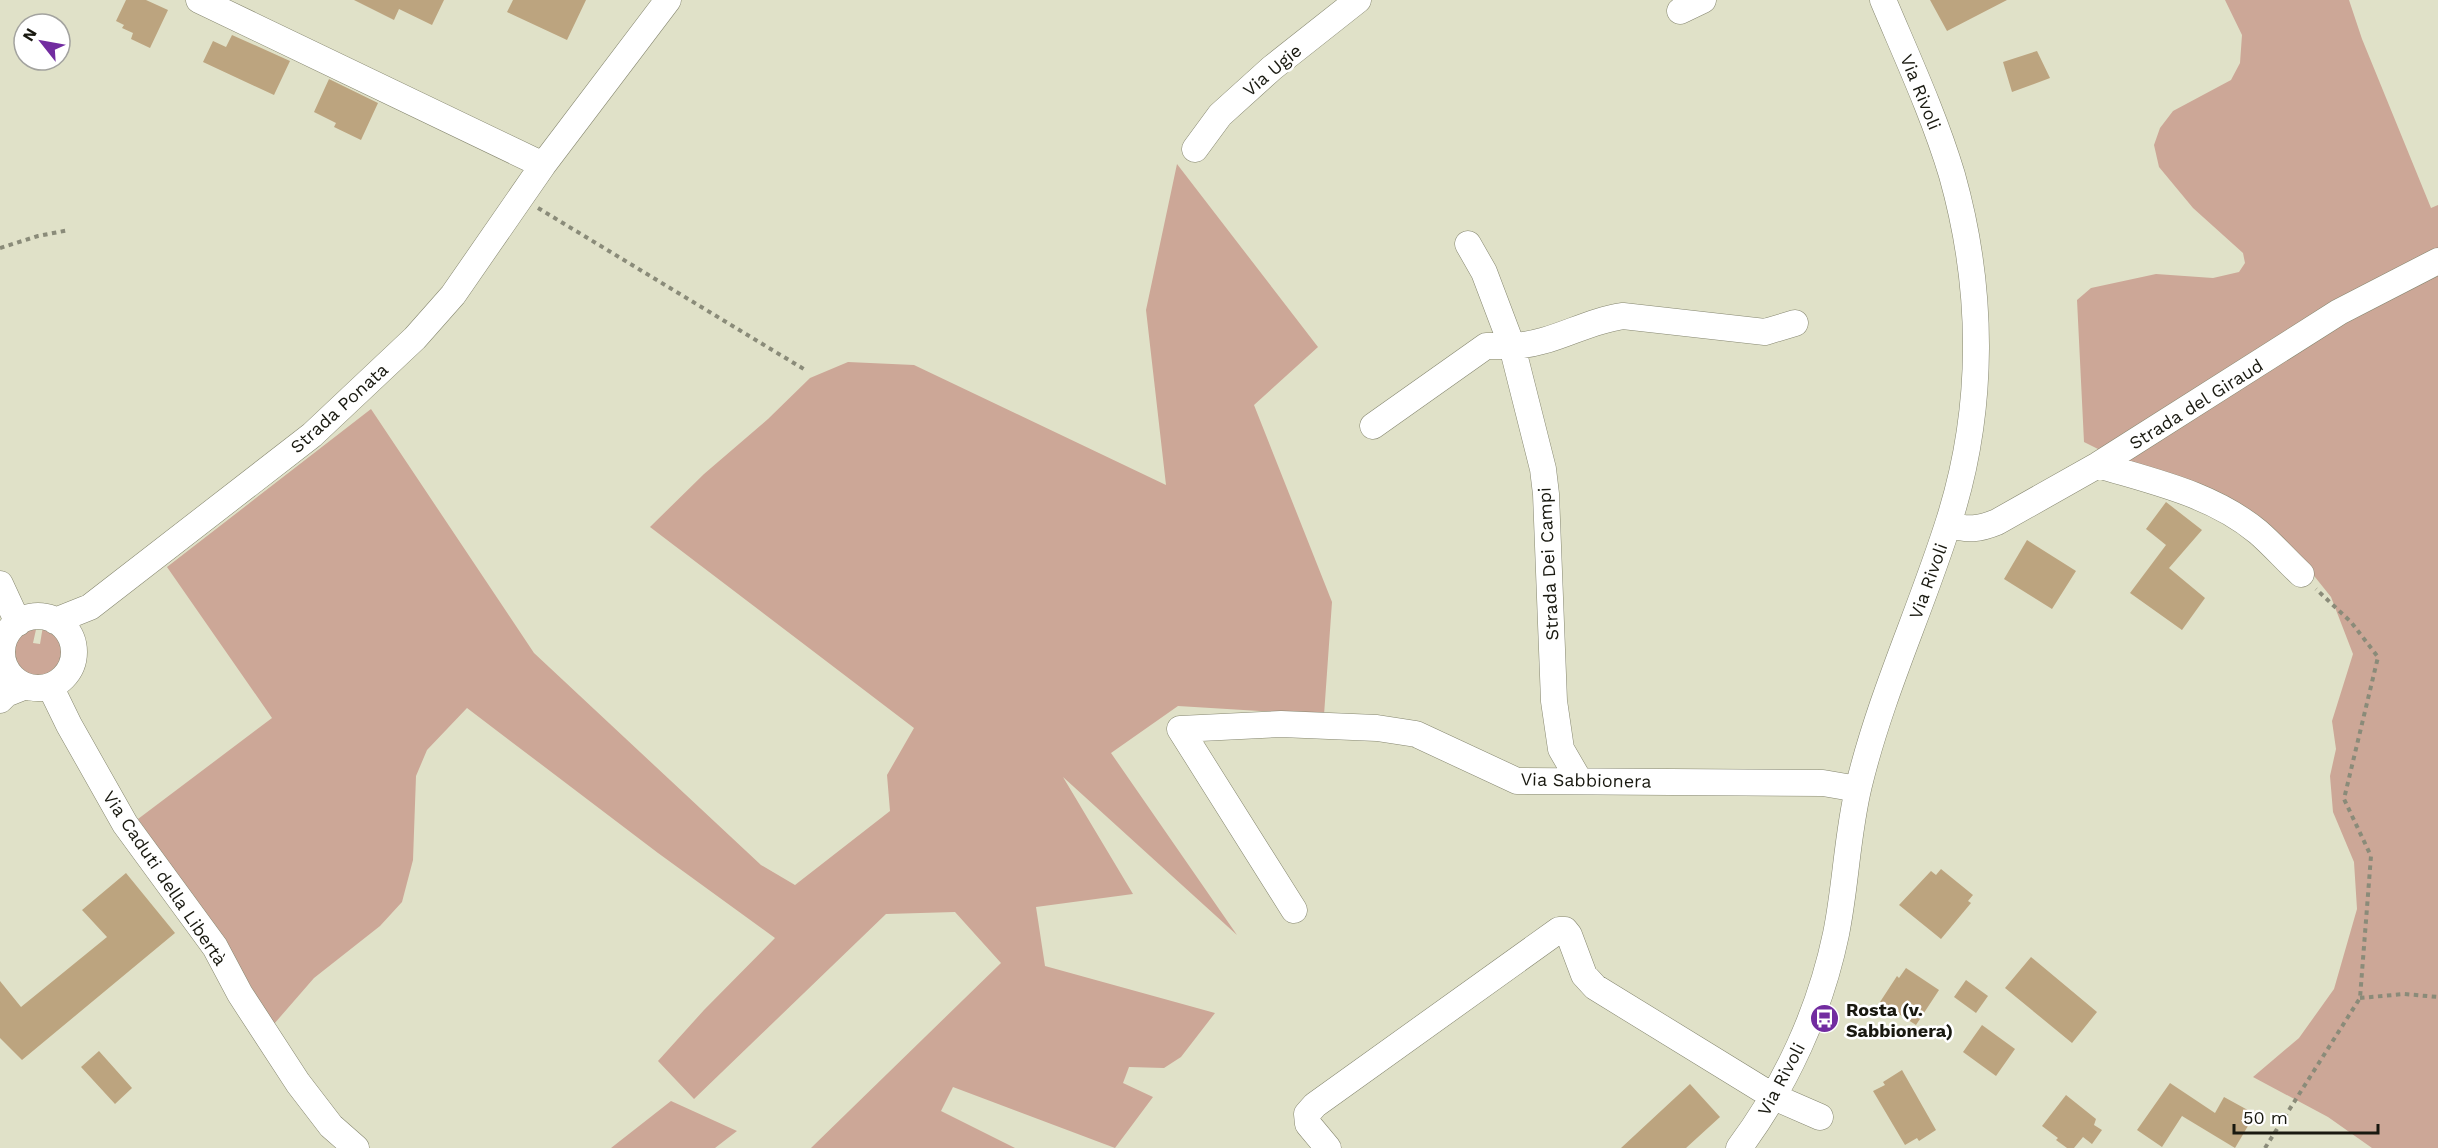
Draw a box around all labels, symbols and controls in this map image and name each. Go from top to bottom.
north arrow [12,12,72,72]
text: N [18,25,41,45]
street label: Via Ugie [1239,40,1305,100]
street label: Via Rivoli [1896,51,1946,133]
street label: Strada del Giraud [2125,354,2267,454]
street label: Strada Ponata [286,359,392,457]
street label: Strada Dei Campi [1533,487,1563,641]
street label: Via Rivoli [1905,540,1951,622]
street label: Via Sabbionera [1520,768,1652,792]
street label: Via Caduti della Libertà [99,787,231,969]
place label: Rosta (v. Sabbionera) [1846,999,1953,1041]
bus stop icon: Rosta (v. Sabbionera) [1809,1003,1841,1035]
street label: Via Rivoli [1753,1039,1809,1119]
scale bar [2234,1097,2378,1135]
text: 50 m [2243,1107,2288,1128]

